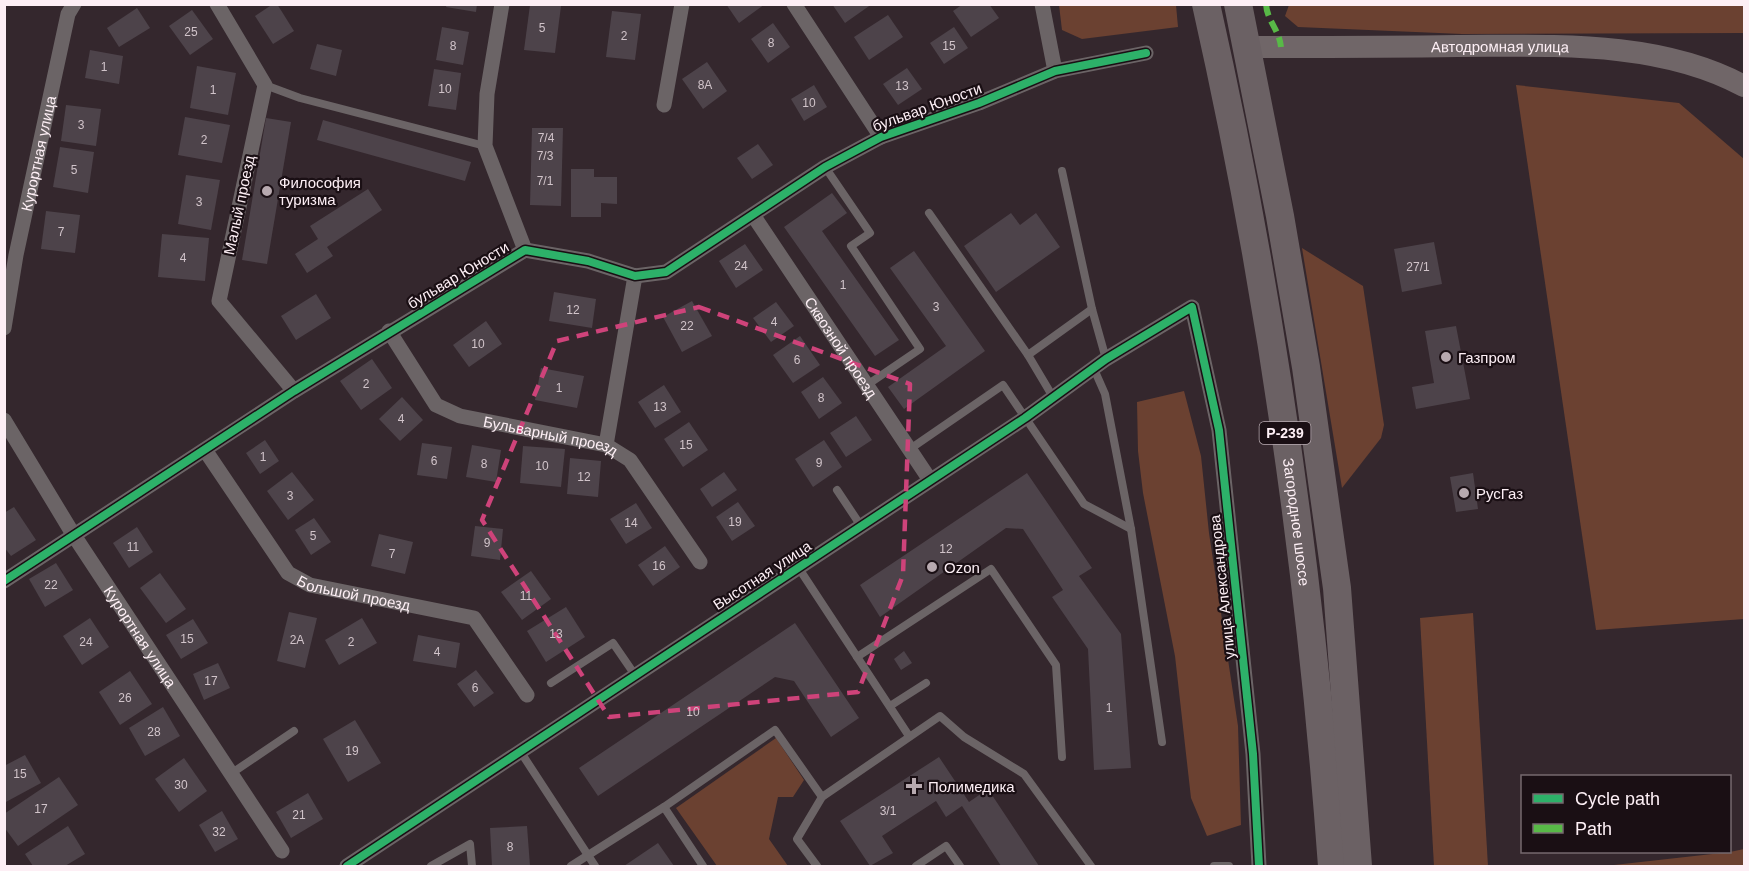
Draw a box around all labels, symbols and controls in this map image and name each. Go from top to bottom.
house number: 5 [539,21,546,35]
house number: 25 [184,25,198,39]
house number: 2 [621,29,628,43]
house number: 8 [768,36,775,50]
street label: Автодромная улица [1431,37,1570,55]
house number: 8 [450,39,457,53]
house number: 15 [942,39,956,53]
house number: 1 [101,60,108,74]
house number: 8А [698,78,712,92]
street label: бульвар Юности [870,79,984,135]
house number: 13 [895,79,909,93]
house number: 10 [438,82,452,96]
house number: 1 [210,83,217,97]
street label: Курортная улица [17,93,59,213]
house number: 10 [802,96,816,110]
house number: 3 [78,118,85,132]
house number: 7/4 [538,131,555,145]
house number: 2 [201,133,208,147]
house number: 7/3 [537,149,554,163]
street label: Малый проезд [220,153,258,256]
house number: 5 [71,163,78,177]
place label: Философия туризма [279,174,361,208]
house number: 7/1 [537,174,554,188]
marker: Философия туризма [260,184,274,198]
house number: 3 [196,195,203,209]
house number: 7 [58,225,65,239]
street label: бульвар Юности [404,238,512,312]
house number: 4 [180,251,187,265]
house number: 24 [734,259,748,273]
house number: 27/1 [1406,260,1430,274]
house number: 1 [840,278,847,292]
street label: Сквозной проезд [802,294,881,401]
house number: 3 [933,300,940,314]
house number: 12 [566,303,580,317]
house number: 4 [771,315,778,329]
house number: 22 [680,319,694,333]
house number: 10 [471,337,485,351]
place label: Газпром [1458,349,1515,366]
marker: Газпром [1439,350,1453,364]
house number: 6 [794,353,801,367]
house number: 2 [363,377,370,391]
house number: 1 [556,381,563,395]
house number: 8 [818,391,825,405]
house number: 13 [653,400,667,414]
house number: 4 [398,412,405,426]
street label: Бульварный проезд [482,412,622,459]
road number: Р-239 [1260,422,1310,444]
house number: 15 [679,438,693,452]
house number: 1 [260,450,267,464]
house number: 6 [431,454,438,468]
house number: 9 [816,456,823,470]
house number: 8 [481,457,488,471]
street label: Загородное шоссе [1280,457,1314,587]
house number: 10 [535,459,549,473]
house number: 12 [577,470,591,484]
place label: РусГаз [1476,485,1523,502]
marker: РусГаз [1457,486,1471,500]
house number: 3 [287,489,294,503]
street label: улица Александрова [1206,513,1238,660]
house number: 19 [728,515,742,529]
house number: 14 [624,516,638,530]
house number: 5 [310,529,317,543]
house number: 9 [484,536,491,550]
street label: Высотная улица [710,537,815,613]
house number: 11 [127,540,140,554]
house number: 12 [939,542,953,556]
house number: 7 [389,547,396,561]
house number: 16 [652,559,666,573]
place label: Ozon [944,559,980,576]
marker: Ozon [925,560,939,574]
street label: Большой проезд [294,571,412,614]
house number: 22 [44,578,58,592]
street label: Курортная улица [101,583,180,691]
house number: 11 [520,589,533,603]
house number: 13 [549,627,563,641]
house number: 15 [180,632,194,646]
house number: 2А [290,633,304,647]
house number: 24 [79,635,93,649]
house number: 2 [348,635,355,649]
house number: 4 [434,645,441,659]
house number: 17 [204,674,218,688]
house number: 6 [472,681,479,695]
house number: 26 [118,691,132,705]
house number: 1 [1106,701,1113,715]
house number: 10 [686,705,700,719]
house number: 28 [147,725,161,739]
house number: 19 [345,744,359,758]
house number: 15 [13,767,27,781]
legend [1521,775,1731,853]
marker: Полимедика [905,777,923,795]
house number: 30 [174,778,188,792]
place label: Полимедика [928,778,1015,795]
text: Cycle path [1575,789,1660,809]
house number: 17 [34,802,48,816]
house number: 3/1 [880,804,897,818]
house number: 21 [292,808,306,822]
text: Path [1575,819,1612,839]
house number: 32 [212,825,226,839]
house number: 8 [507,840,514,854]

